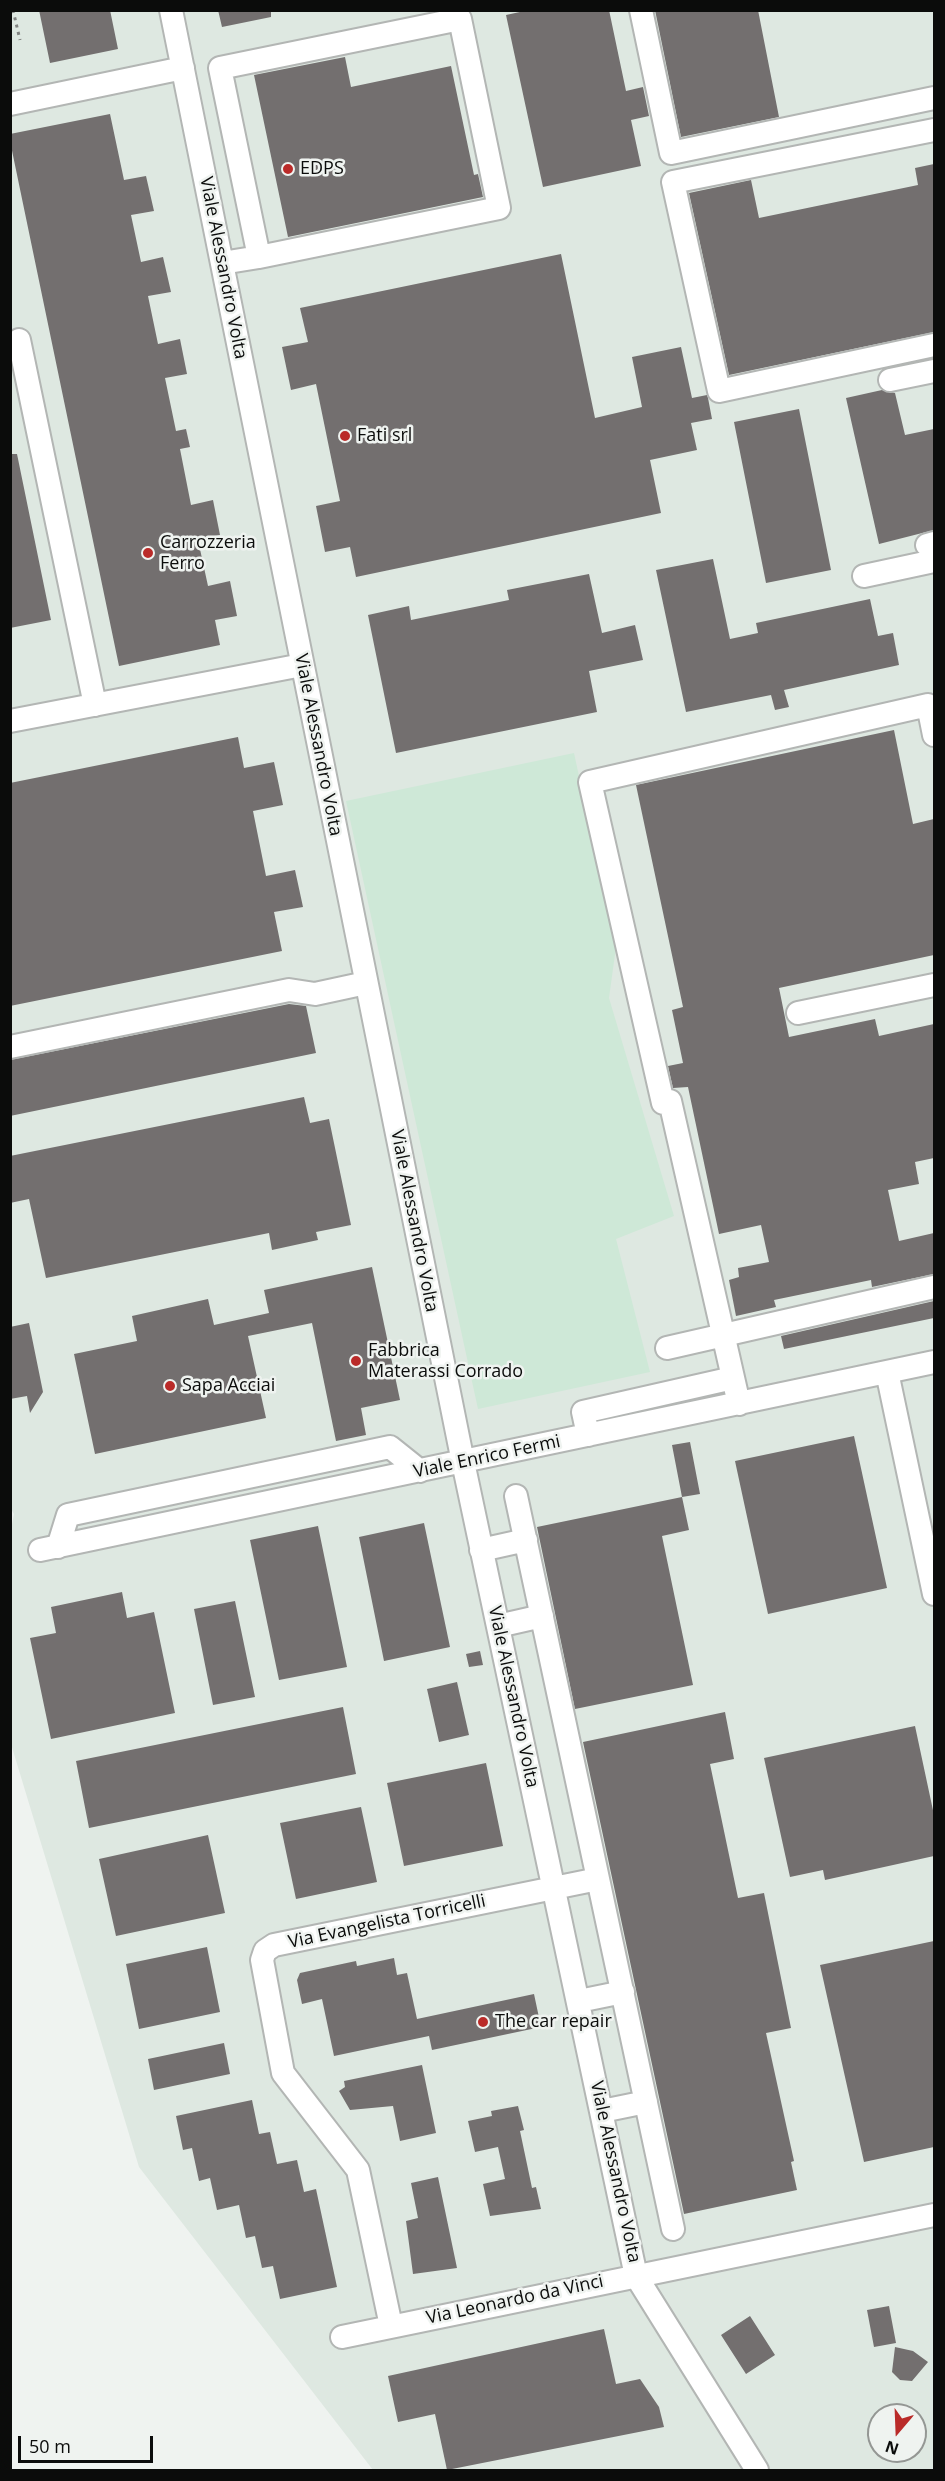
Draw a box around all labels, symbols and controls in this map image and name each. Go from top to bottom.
place label: EDPS [300,158,344,180]
marker: EDPS [281,162,295,176]
street label: Viale Alessandro Volta [195,175,251,361]
place label: Fati srl [357,425,412,447]
marker: Fati srl [338,429,352,443]
place label: Carrozzeria Ferro [160,532,256,574]
marker: Carrozzeria Ferro [141,546,155,560]
street label: Viale Alessandro Volta [290,652,346,838]
street label: Viale Alessandro Volta [386,1128,442,1314]
place label: Fabbrica Materassi Corrado [368,1340,523,1382]
marker: Fabbrica Materassi Corrado [349,1354,363,1368]
place label: Sapa Acciai [182,1375,275,1397]
marker: Sapa Acciai [163,1379,177,1393]
street label: Viale Enrico Fermi [412,1431,562,1483]
street label: Viale Alessandro Volta [483,1604,543,1790]
street label: Via Evangelista Torricelli [286,1891,488,1953]
place label: The car repair [495,2011,612,2033]
marker: The car repair [476,2015,490,2029]
street label: Viale Alessandro Volta [585,2079,645,2265]
street label: Via Leonardo da Vinci [425,2271,605,2329]
north arrow [867,2403,927,2463]
scale bar [21,2424,156,2462]
text: 50 m [29,2434,71,2458]
text: N [882,2436,902,2461]

